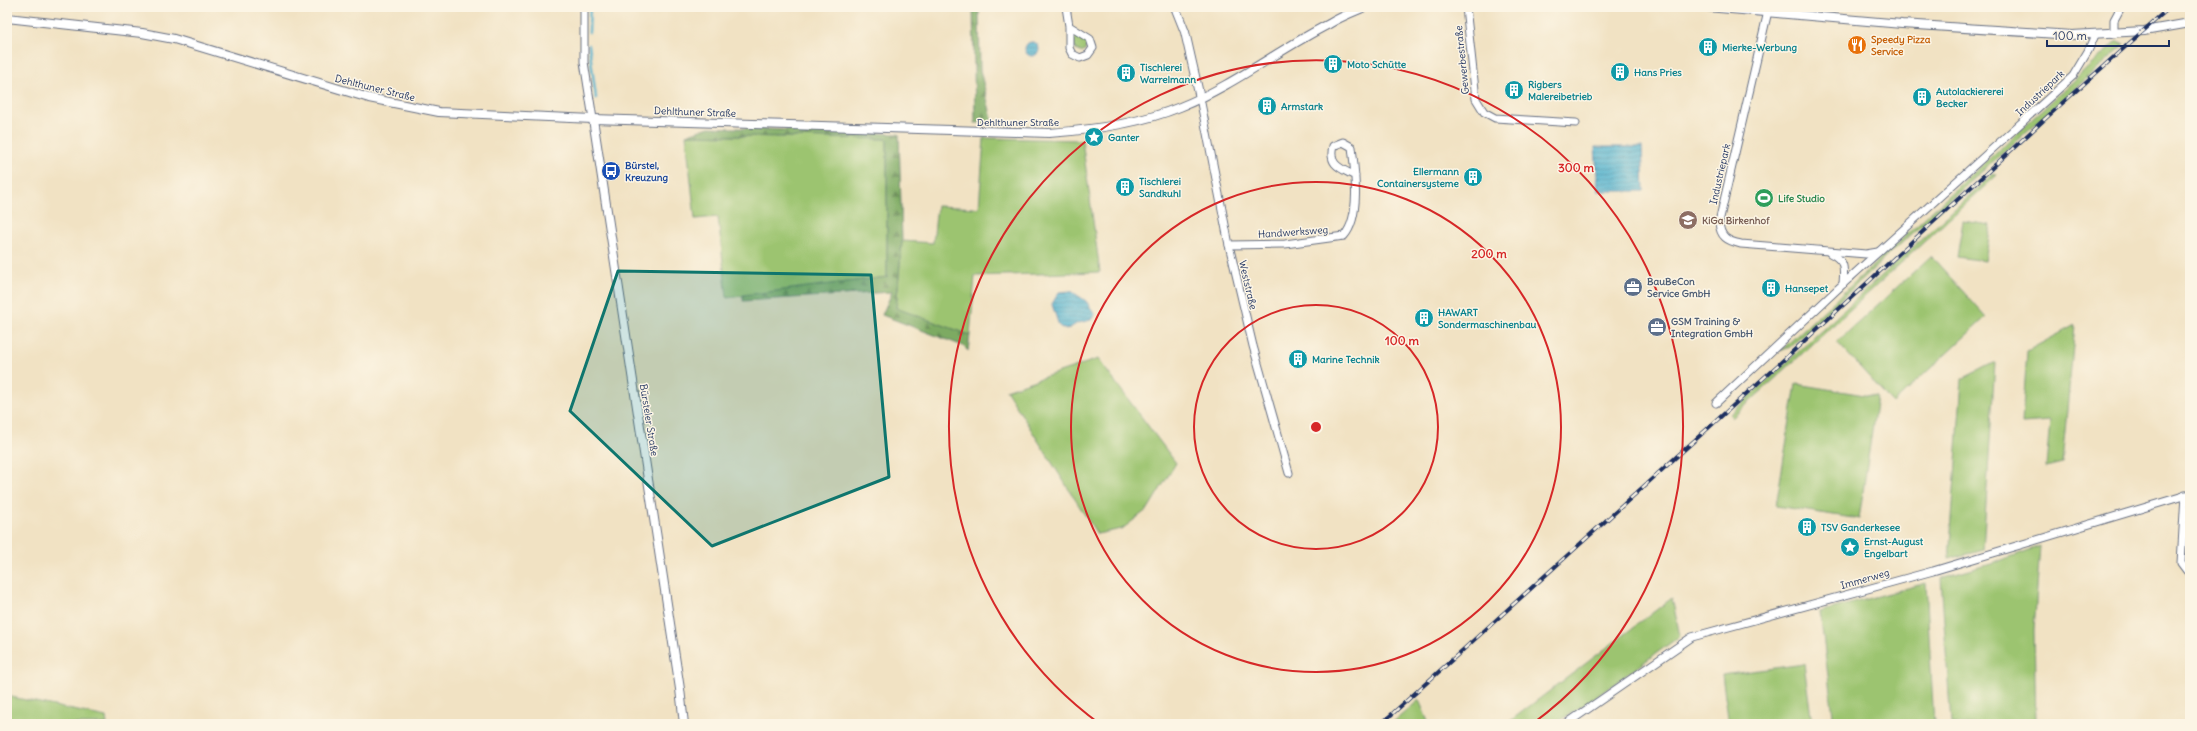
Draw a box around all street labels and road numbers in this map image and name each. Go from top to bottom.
street label: Gewerbestraße [1452,25,1472,95]
street label: Industriepark [2013,67,2067,119]
street label: Dehlthuner Straße [333,72,417,104]
street label: Dehlthuner Straße [654,104,736,120]
street label: Dehlthuner Straße [977,116,1059,129]
street label: Industriepark [1707,142,1733,206]
street label: Handwerksweg [1257,223,1329,241]
street label: Weststraße [1236,259,1260,311]
street label: Bürsteler Straße [637,383,661,457]
street label: Immerweg [1839,566,1891,592]

